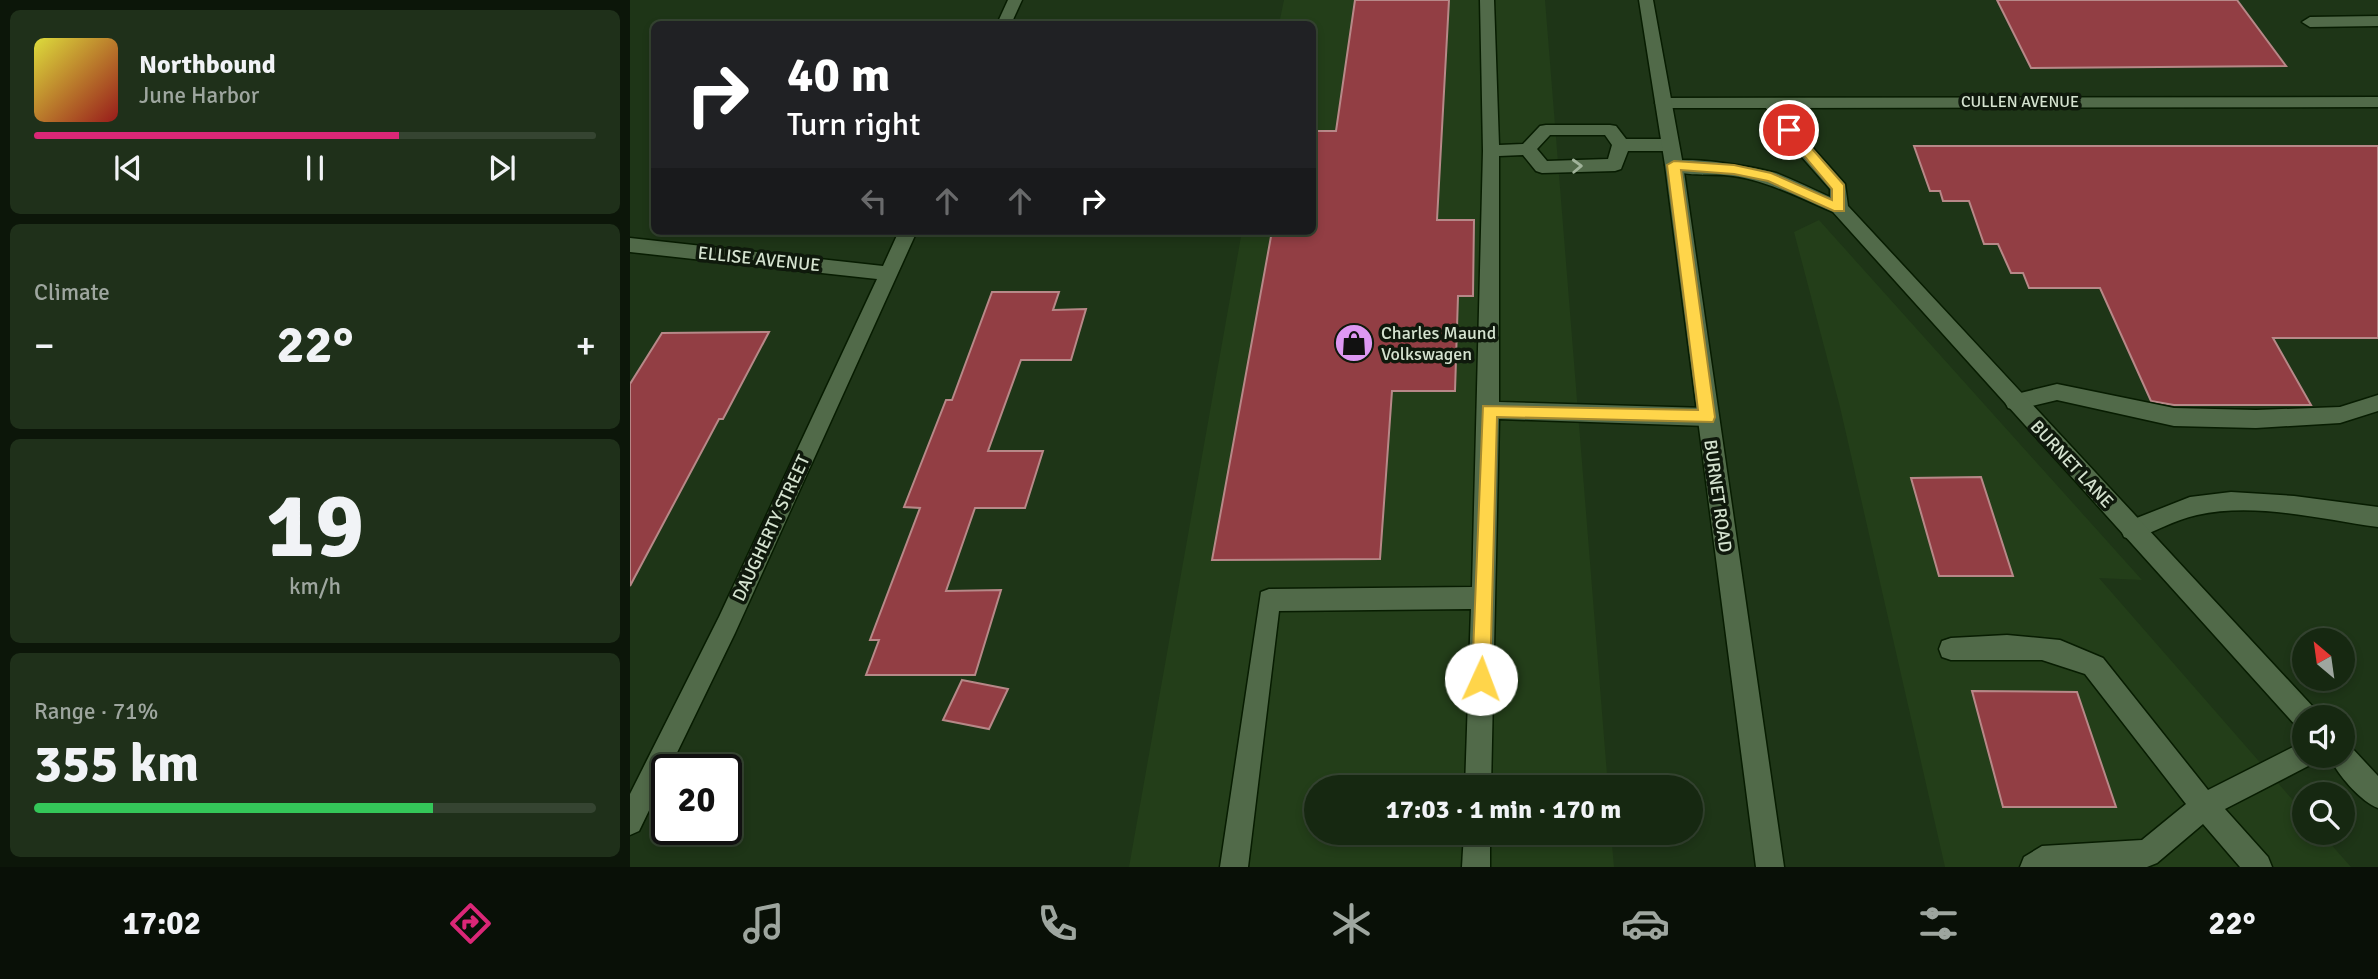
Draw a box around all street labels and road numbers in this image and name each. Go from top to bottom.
street label: CULLEN AVENUE [1961,92,2079,112]
street label: ELLISE AVENUE [697,242,821,276]
street label: BURNET LANE [2026,416,2118,512]
street label: BURNET ROAD [1699,438,1737,554]
street label: DAUGHERTY STREET [727,451,815,605]

